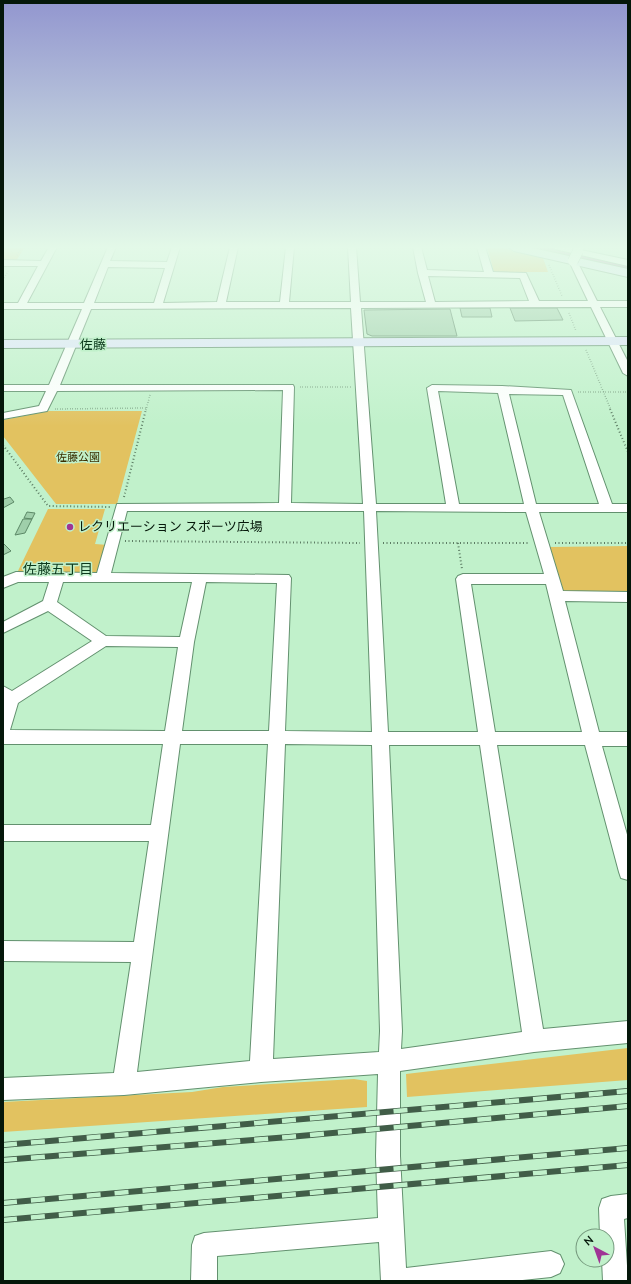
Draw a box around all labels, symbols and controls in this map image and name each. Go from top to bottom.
district label: 佐藤 [80,336,106,354]
park label: 佐藤公園 [56,450,100,465]
place label: レクリエーション スポーツ広場 [78,518,263,536]
marker: レクリエーション スポーツ広場 [65,522,75,532]
district label: 佐藤五丁目 [23,560,93,579]
north arrow [575,1228,615,1268]
text: N [581,1232,597,1249]

